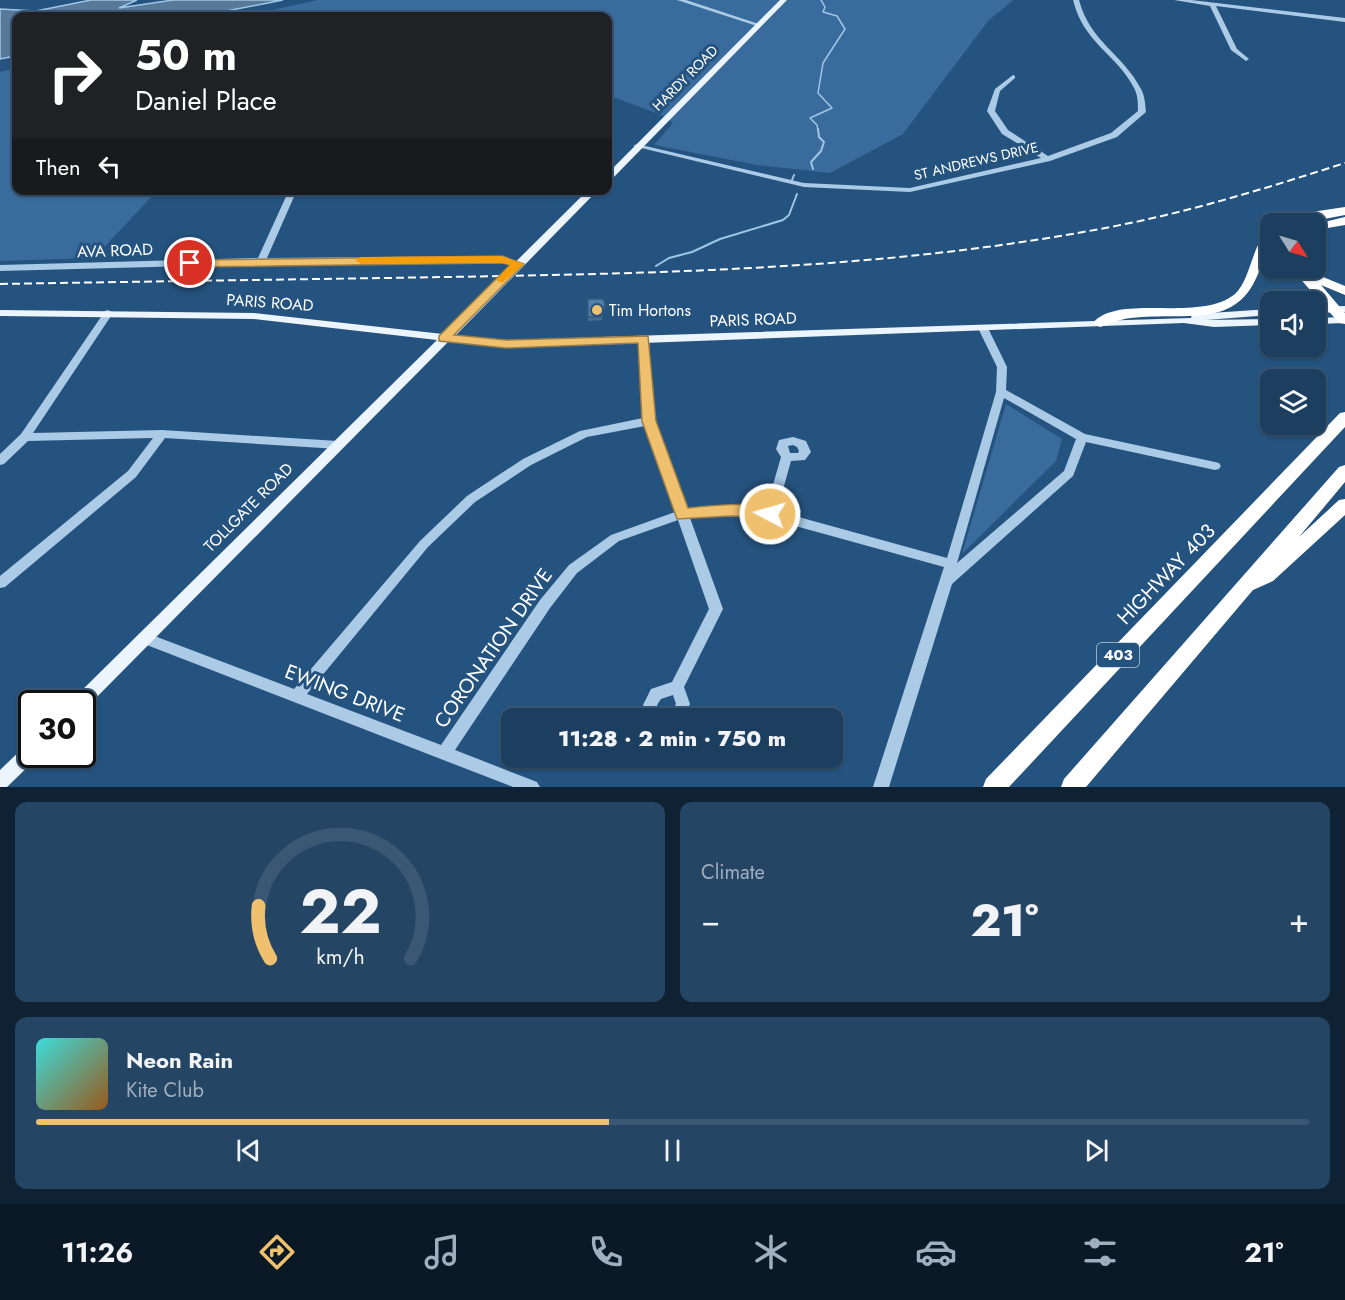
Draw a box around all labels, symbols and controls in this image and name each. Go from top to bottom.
text: 50 m [135,25,237,86]
icon: right [36,36,114,114]
street label: HARDY ROAD [648,41,722,115]
text: Daniel Place [135,81,277,120]
street label: ST ANDREWS DRIVE [912,137,1040,185]
icon: left [93,150,126,183]
text: Then [36,151,81,183]
north arrow [1260,213,1326,279]
map controls [1260,213,1326,435]
pin [164,237,215,288]
street label: AVA ROAD [77,238,153,263]
icon: arrive [173,246,206,279]
street label: PARIS ROAD [226,288,314,317]
button: sound [1260,291,1326,357]
place label: Tim Hortons [609,299,691,322]
marker: Tim Hortons [590,303,604,317]
street label: PARIS ROAD [709,306,797,333]
button: layers [1260,369,1326,435]
street label: TOLLGATE ROAD [198,457,298,557]
position arrow [738,482,802,546]
street label: HIGHWAY 403 [1111,517,1222,631]
street label: CORONATION DRIVE [427,562,560,734]
road number: 403 [1097,643,1139,667]
street label: EWING DRIVE [281,657,409,730]
speed limit sign: 30 [18,690,96,768]
text: 11:28 · 2 min · 750 m [558,722,786,754]
text: Climate [701,858,765,887]
text: 22 [299,866,381,956]
text: 21° [971,888,1039,953]
text: − [701,897,720,944]
text: + [1289,897,1309,944]
text: km/h [316,941,364,972]
text: Neon Rain [126,1044,233,1076]
text: Kite Club [126,1076,204,1105]
icon: previous [232,1134,265,1167]
icon: pause [656,1134,689,1167]
icon: next [1080,1134,1113,1167]
icon: directions [256,1231,298,1273]
icon: music [421,1231,463,1273]
icon: phone [585,1231,627,1273]
icon: climate [750,1231,792,1273]
icon: car [915,1231,957,1273]
icon: filters [1079,1231,1121,1273]
text: 11:26 [61,1233,133,1272]
text: 21° [1244,1233,1284,1272]

